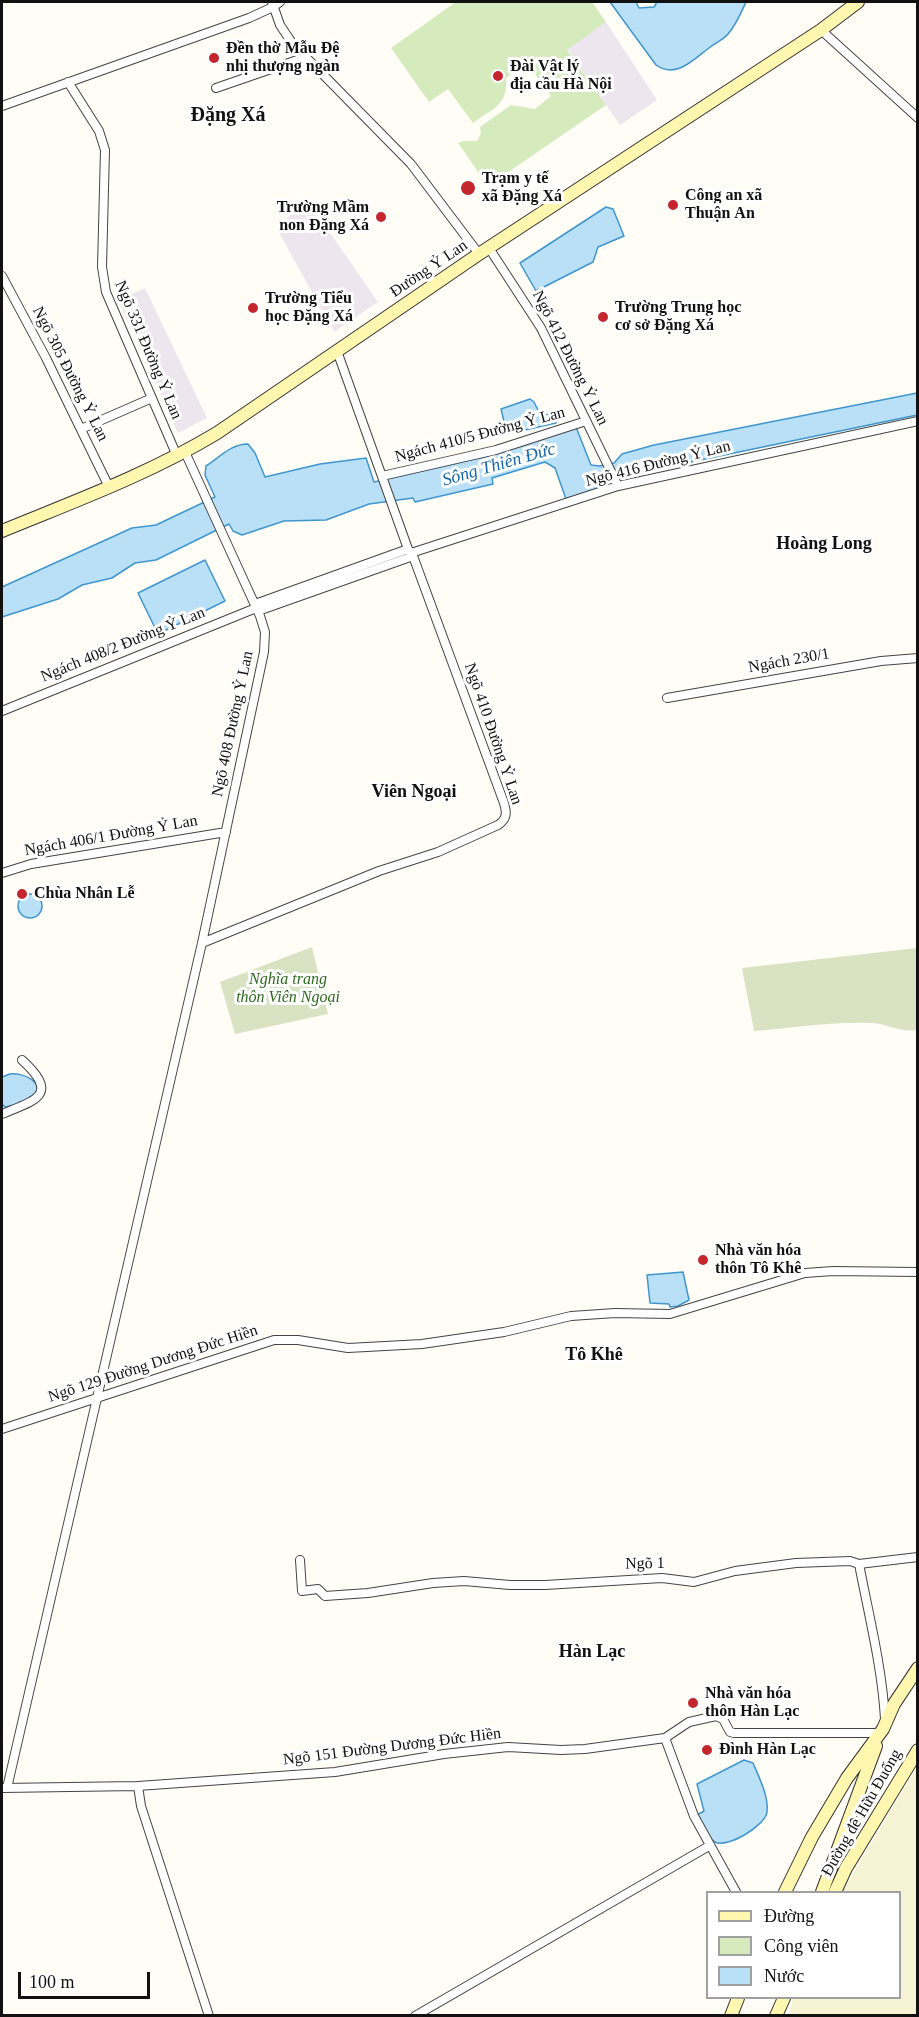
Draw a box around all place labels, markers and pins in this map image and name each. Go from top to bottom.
place label: Đền thờ Mẫu Đệ nhị thượng ngàn [226,39,340,77]
marker: Đền thờ Mẫu Đệ nhị thượng ngàn [207,51,221,65]
place label: Đài Vật lý địa cầu Hà Nội [510,57,612,95]
marker: Đài Vật lý địa cầu Hà Nội [491,69,505,83]
place label: Trạm y tế xã Đặng Xá [482,169,562,207]
marker: Trạm y tế xã Đặng Xá [459,179,477,197]
place label: Công an xã Thuận An [685,186,762,224]
place label: Trường Mầm non Đặng Xá [277,198,369,236]
marker: Công an xã Thuận An [666,198,680,212]
marker: Trường Mầm non Đặng Xá [374,210,388,224]
place label: Trường Tiểu học Đặng Xá [265,289,353,327]
place label: Trường Trung học cơ sở Đặng Xá [615,298,741,336]
marker: Trường Tiểu học Đặng Xá [246,301,260,315]
marker: Trường Trung học cơ sở Đặng Xá [596,310,610,324]
place label: Chùa Nhân Lễ [34,884,134,904]
marker: Chùa Nhân Lễ [15,887,29,901]
place label: Nhà văn hóa thôn Tô Khê [715,1241,801,1279]
marker: Nhà văn hóa thôn Tô Khê [696,1253,710,1267]
place label: Nhà văn hóa thôn Hàn Lạc [705,1684,799,1722]
marker: Nhà văn hóa thôn Hàn Lạc [686,1696,700,1710]
place label: Đình Hàn Lạc [719,1740,816,1760]
marker: Đình Hàn Lạc [700,1743,714,1757]

